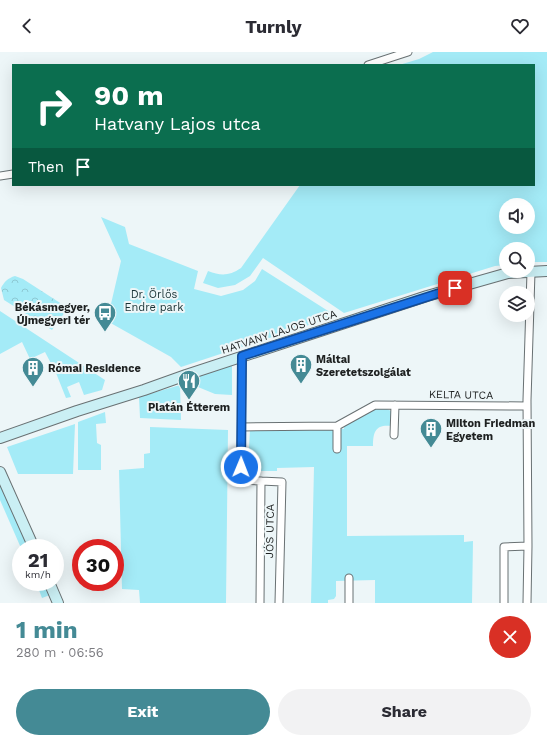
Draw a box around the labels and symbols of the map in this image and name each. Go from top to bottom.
pin [438,271,472,305]
park label: Dr. Örlős Endre park [125,287,183,314]
bus stop icon: Békásmegyer, Újmegyeri tér [92,300,118,333]
place label: Békásmegyer, Újmegyeri tér [15,301,90,327]
street label: HATVANY LAJOS UTCA [220,307,338,357]
building icon: Máltai Szeretetszolgálat [288,352,314,385]
place label: Máltai Szeretetszolgálat [316,353,411,379]
building icon: Római Residence [20,355,46,388]
place label: Római Residence [48,362,141,375]
restaurant icon: Platán Étterem [176,368,202,401]
street label: KELTA UTCA [429,388,493,402]
place label: Platán Étterem [148,401,230,414]
building icon: Milton Friedman Egyetem [418,416,444,449]
place label: Milton Friedman Egyetem [446,417,535,443]
position arrow [220,446,262,488]
street label: JÓS UTCA [262,504,277,558]
speed limit sign: 30 [72,539,124,591]

